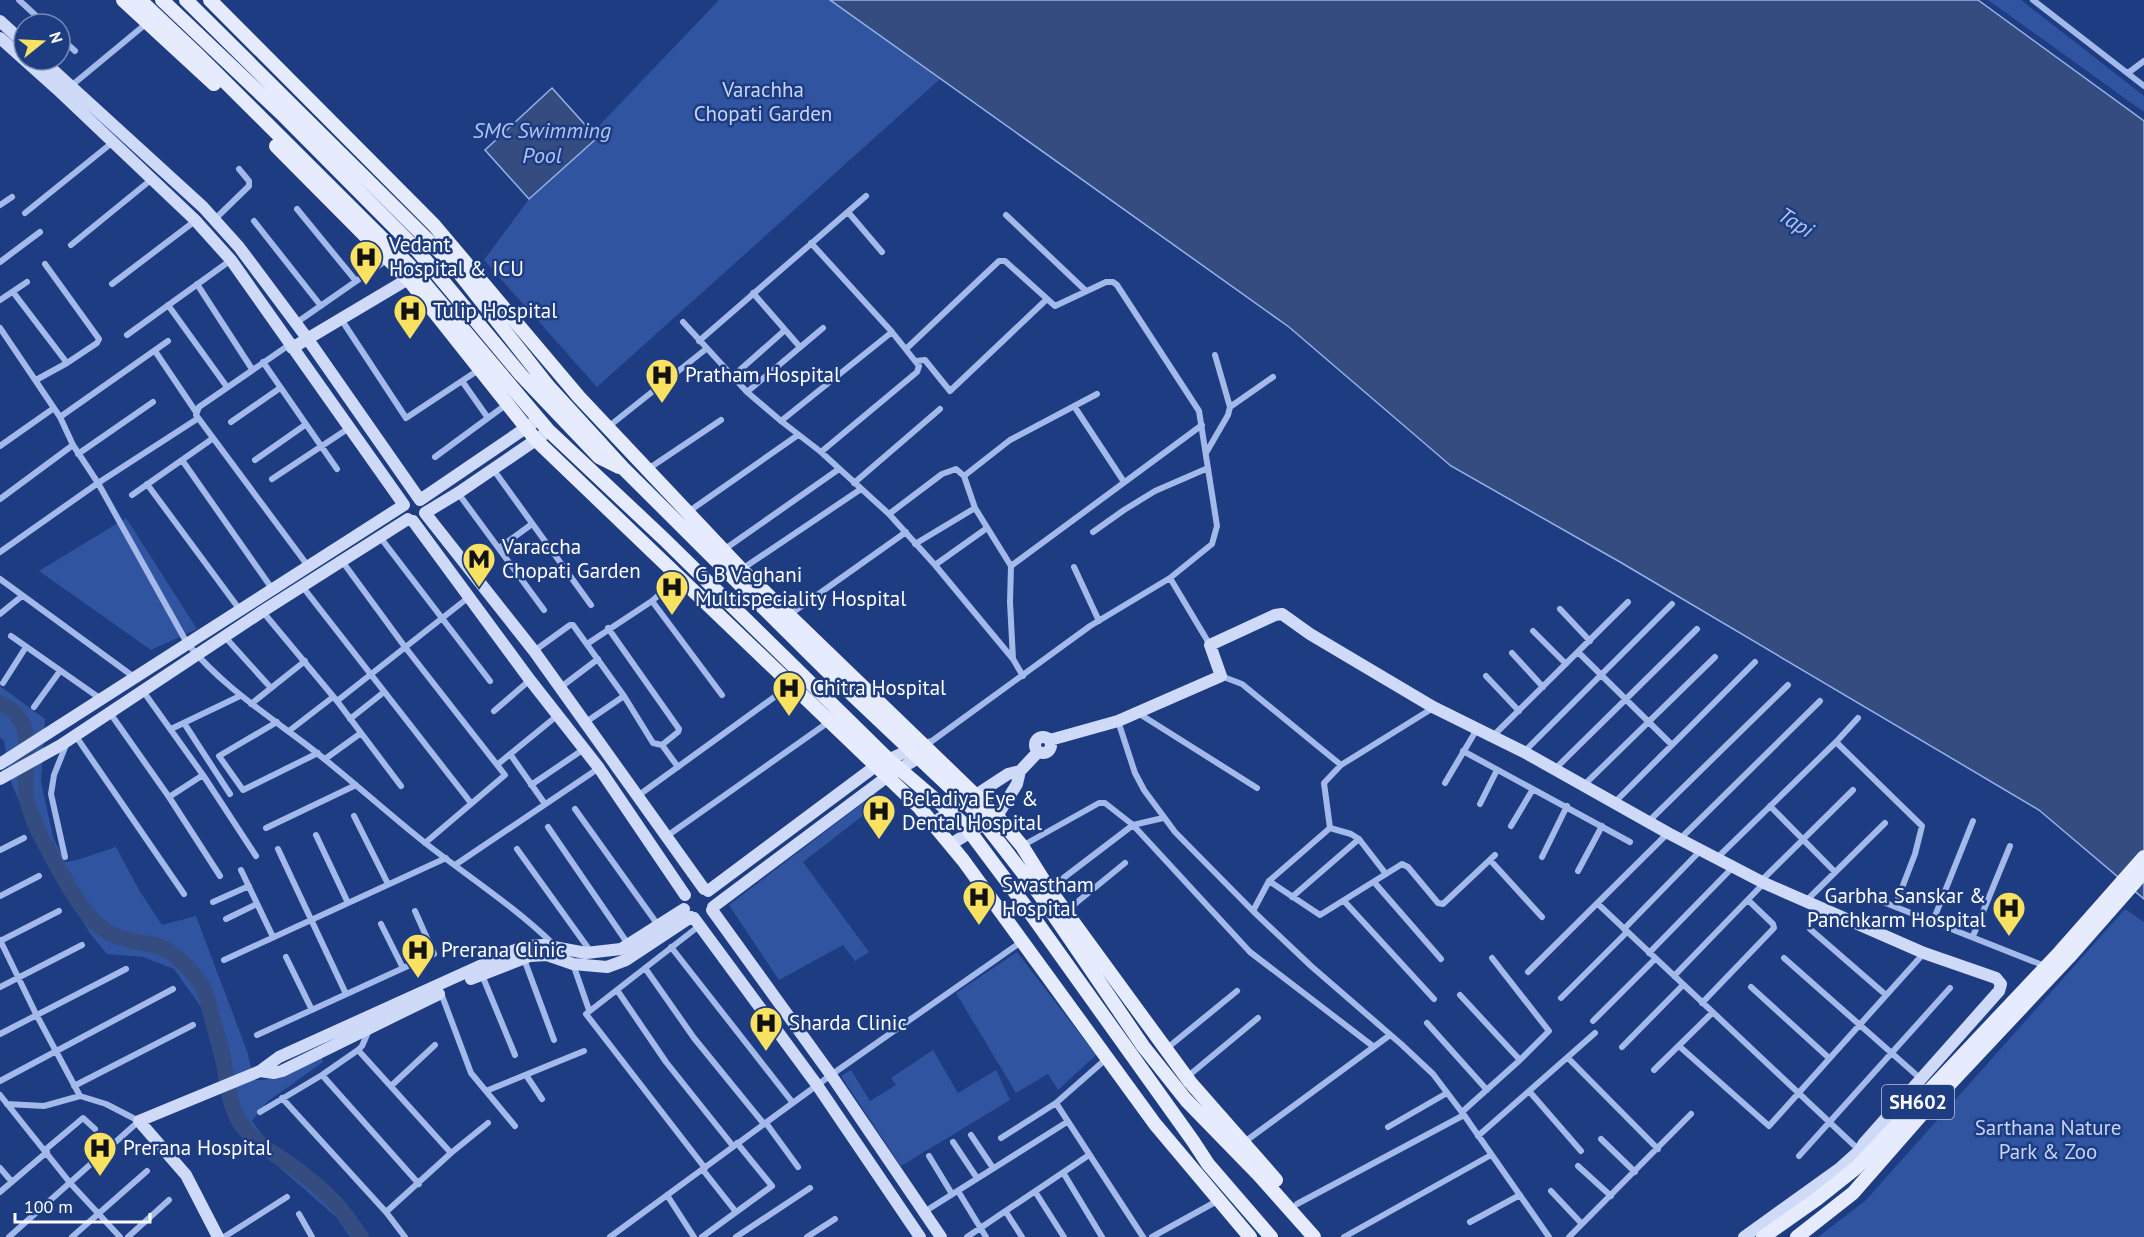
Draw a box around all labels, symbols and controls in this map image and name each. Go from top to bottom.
north arrow [12,12,72,72]
text: N [45,29,67,45]
park label: Varachha Chopati Garden [694,76,832,127]
water label: SMC Swimming Pool [473,116,611,169]
water label: Tapi [1773,200,1820,244]
place label: Vedant Hospital & ICU [388,231,524,282]
hospital icon: Vedant Hospital & ICU [348,239,384,286]
hospital icon: Tulip Hospital [392,293,428,340]
place label: Tulip Hospital [433,297,557,324]
hospital icon: Pratham Hospital [644,357,680,404]
place label: Pratham Hospital [685,361,840,388]
place label: Varaccha Chopati Garden [501,533,641,584]
metro station icon: Varaccha Chopati Garden [461,541,497,588]
place label: G B Vaghani Multispeciality Hospital [695,561,906,612]
hospital icon: G B Vaghani Multispeciality Hospital [654,569,690,616]
hospital icon: Chitra Hospital [771,670,807,717]
place label: Chitra Hospital [812,674,946,701]
place label: Beladiya Eye & Dental Hospital [902,785,1042,836]
hospital icon: Beladiya Eye & Dental Hospital [861,793,897,840]
place label: Swastham Hospital [1002,871,1094,922]
hospital icon: Swastham Hospital [961,879,997,926]
place label: Garbha Sanskar & Panchkarm Hospital [1807,882,1986,933]
hospital icon: Garbha Sanskar & Panchkarm Hospital [1991,890,2027,937]
hospital icon: Prerana Clinic [400,932,436,979]
place label: Prerana Clinic [441,936,565,963]
hospital icon: Sharda Clinic [748,1005,784,1052]
place label: Sharda Clinic [789,1009,907,1036]
road number: SH602 [1882,1085,1954,1119]
park label: Sarthana Nature Park & Zoo [1975,1114,2121,1165]
hospital icon: Prerana Hospital [82,1130,118,1177]
place label: Prerana Hospital [123,1134,272,1161]
scale bar [15,1186,150,1224]
text: 100 m [24,1195,73,1218]

